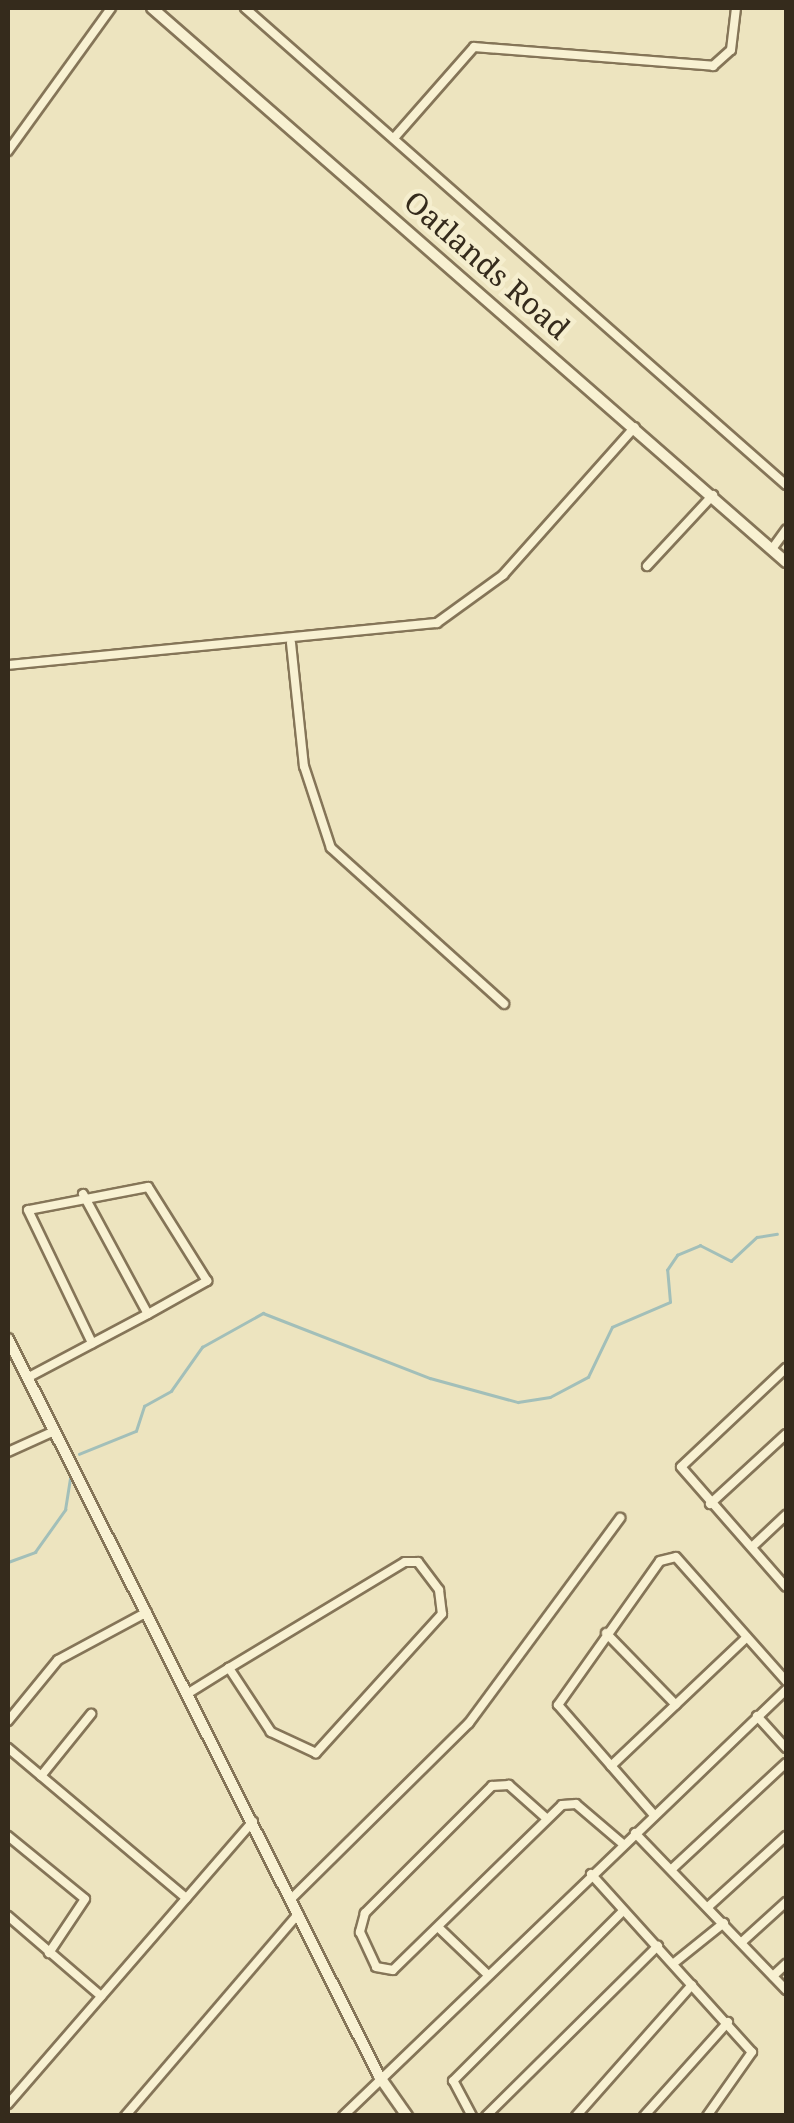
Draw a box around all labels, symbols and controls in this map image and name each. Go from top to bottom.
street label: Oatlands Road [397,183,577,347]

